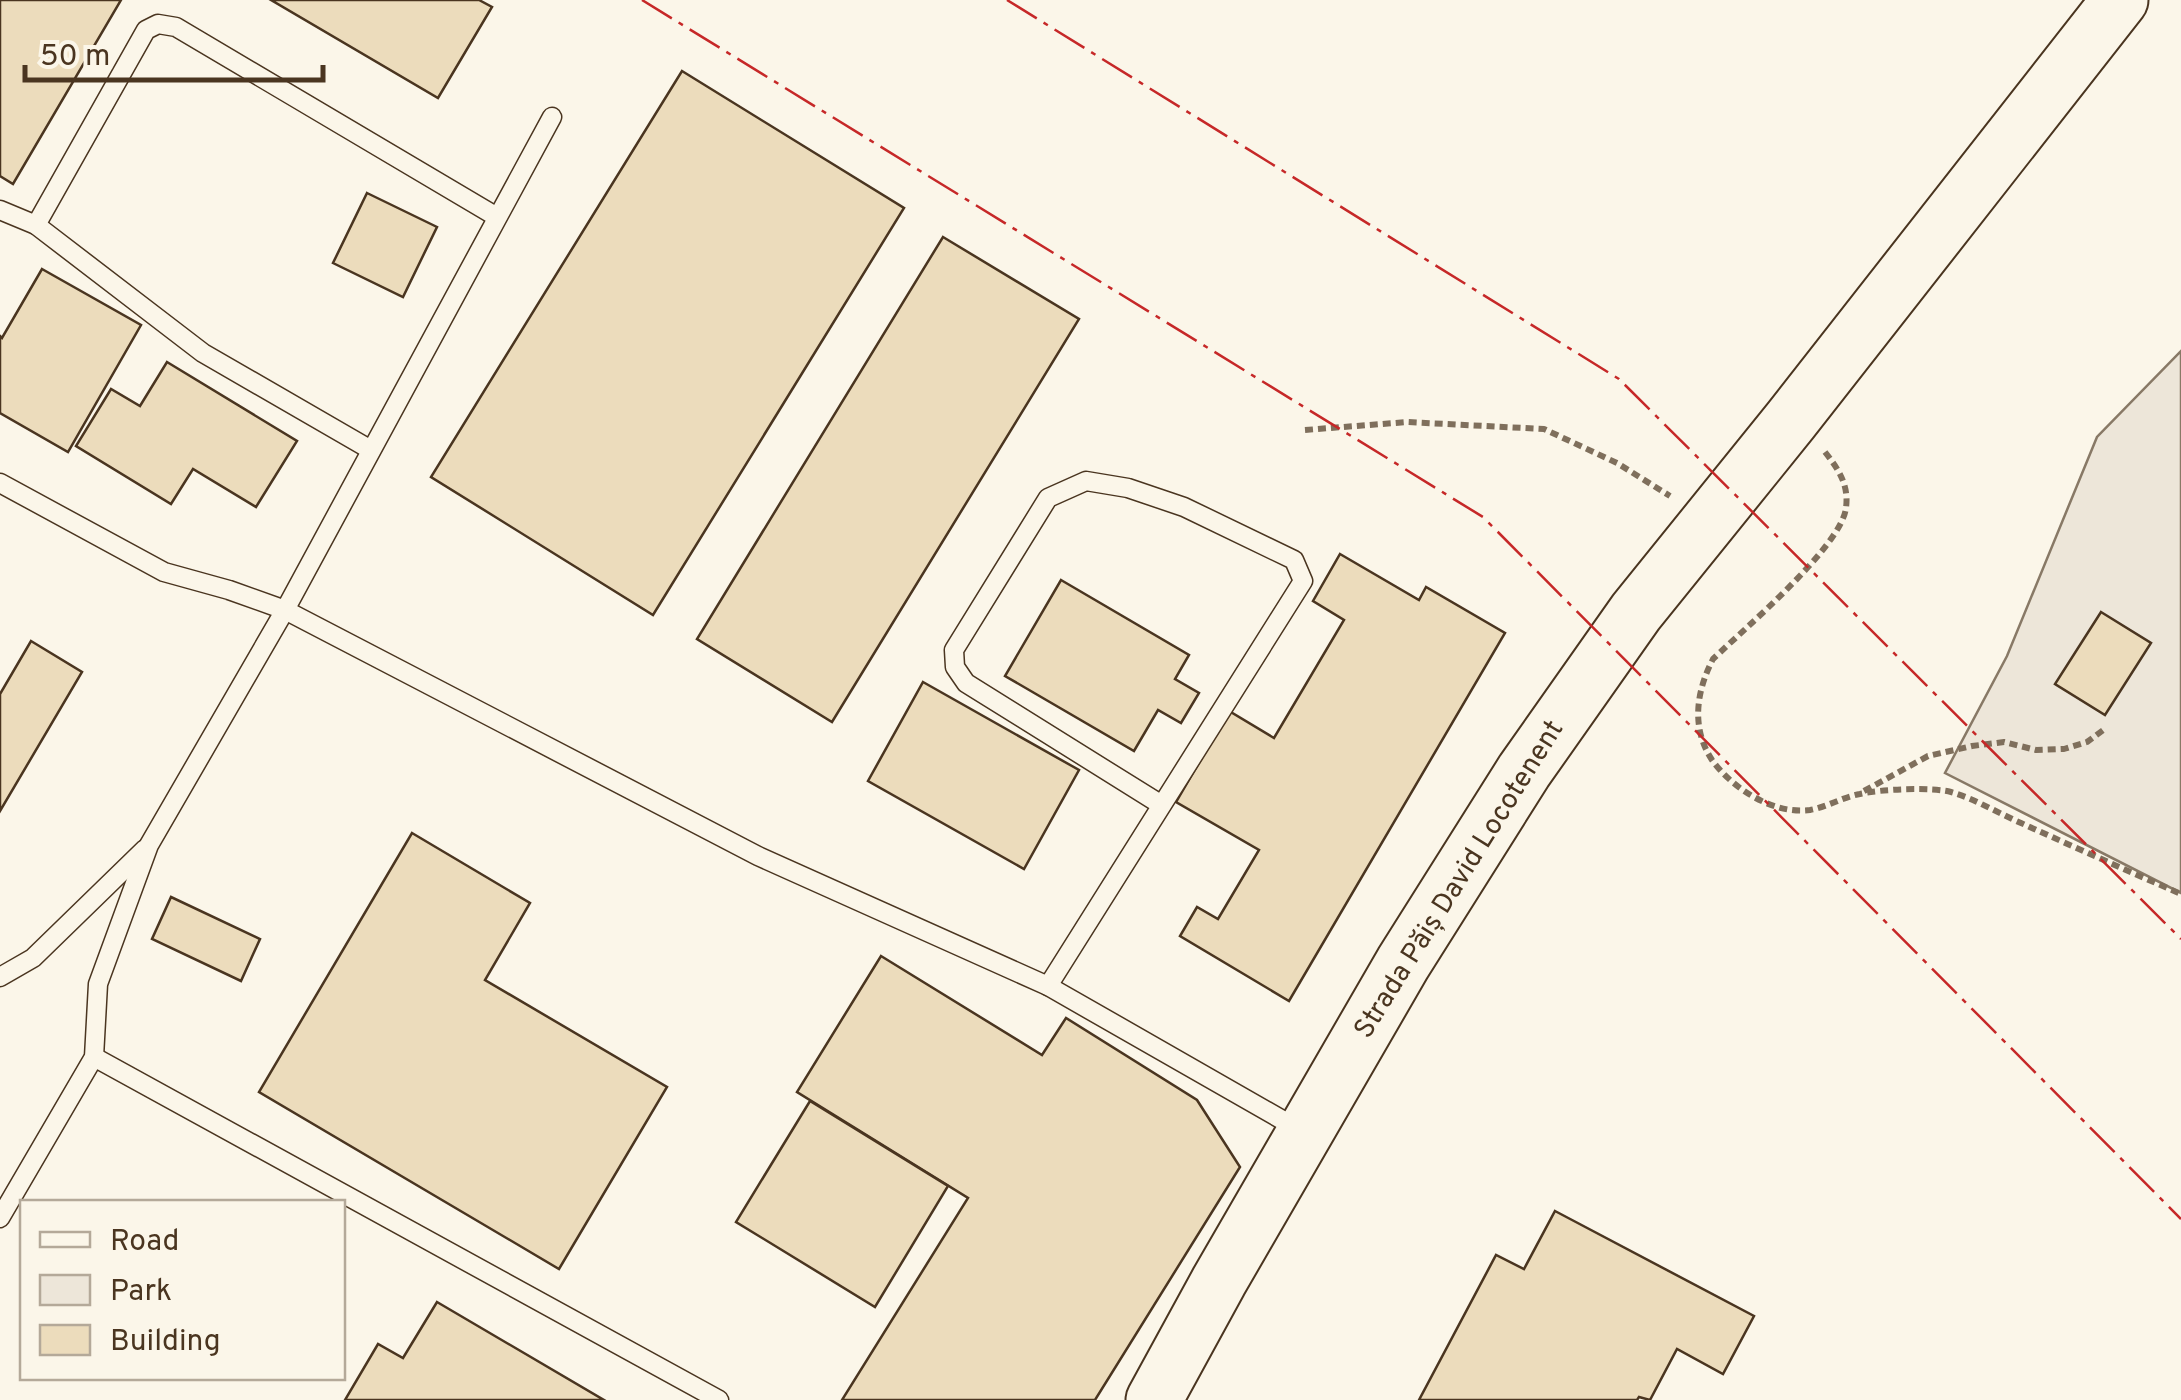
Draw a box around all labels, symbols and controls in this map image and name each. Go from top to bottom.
scale bar [25,20,322,82]
text: 50 m [40,39,110,76]
street label: Strada Păiș David Locotenent [1347,714,1573,1046]
legend [20,1200,345,1380]
text: Road [110,1224,179,1261]
text: Park [110,1274,172,1311]
text: Building [110,1324,221,1361]

